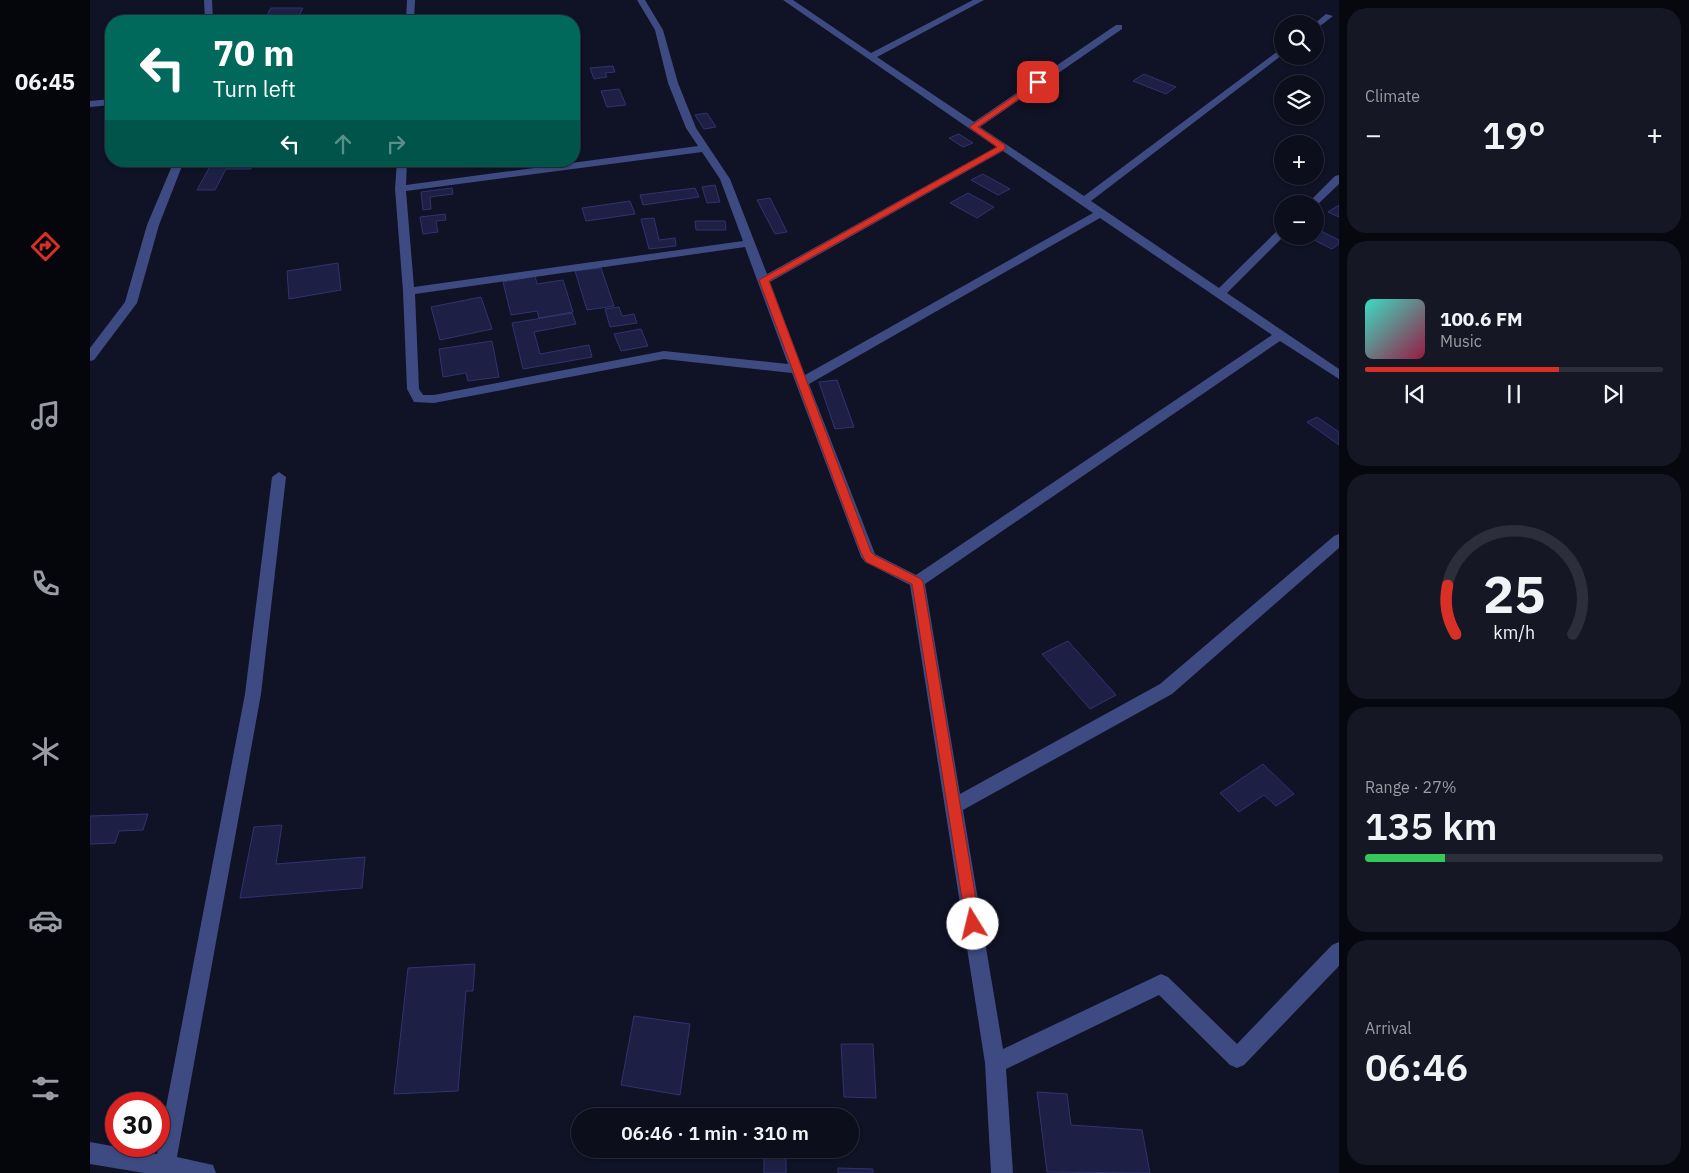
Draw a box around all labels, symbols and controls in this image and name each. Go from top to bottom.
map controls [1274,15,1324,245]
button: search [1274,15,1324,65]
text: 70 m [213,30,295,76]
icon: left [130,35,195,100]
pin [1017,61,1059,103]
text: 06:45 [15,67,75,96]
icon: arrive [1024,68,1052,96]
text: Turn left [213,74,296,103]
button: layers [1274,75,1324,125]
text: Climate [1365,86,1420,106]
text: 19° [1482,110,1546,159]
text: − [1365,116,1382,153]
text: + [1646,116,1663,153]
icon: left [276,130,304,158]
icon: ahead [329,130,357,158]
icon: right [382,130,410,158]
button: + [1274,135,1324,185]
button: − [1274,195,1324,245]
icon: directions [28,229,63,264]
text: 100.6 FM [1440,307,1523,331]
text: Music [1440,331,1482,351]
icon: previous [1401,380,1429,408]
icon: pause [1500,380,1528,408]
icon: next [1599,380,1627,408]
icon: music [28,398,63,433]
text: 25 [1483,560,1545,627]
icon: phone [28,566,63,601]
text: km/h [1493,621,1535,644]
icon: climate [28,734,63,769]
text: Range · 27% [1365,777,1457,797]
text: 135 km [1365,801,1497,850]
position arrow [946,897,998,949]
icon: car [28,903,63,938]
text: Arrival [1365,1018,1412,1038]
text: 06:46 [1365,1042,1468,1091]
icon: filters [28,1071,63,1106]
speed limit sign: 30 [105,1092,170,1157]
text: 06:46 · 1 min · 310 m [621,1121,809,1145]

